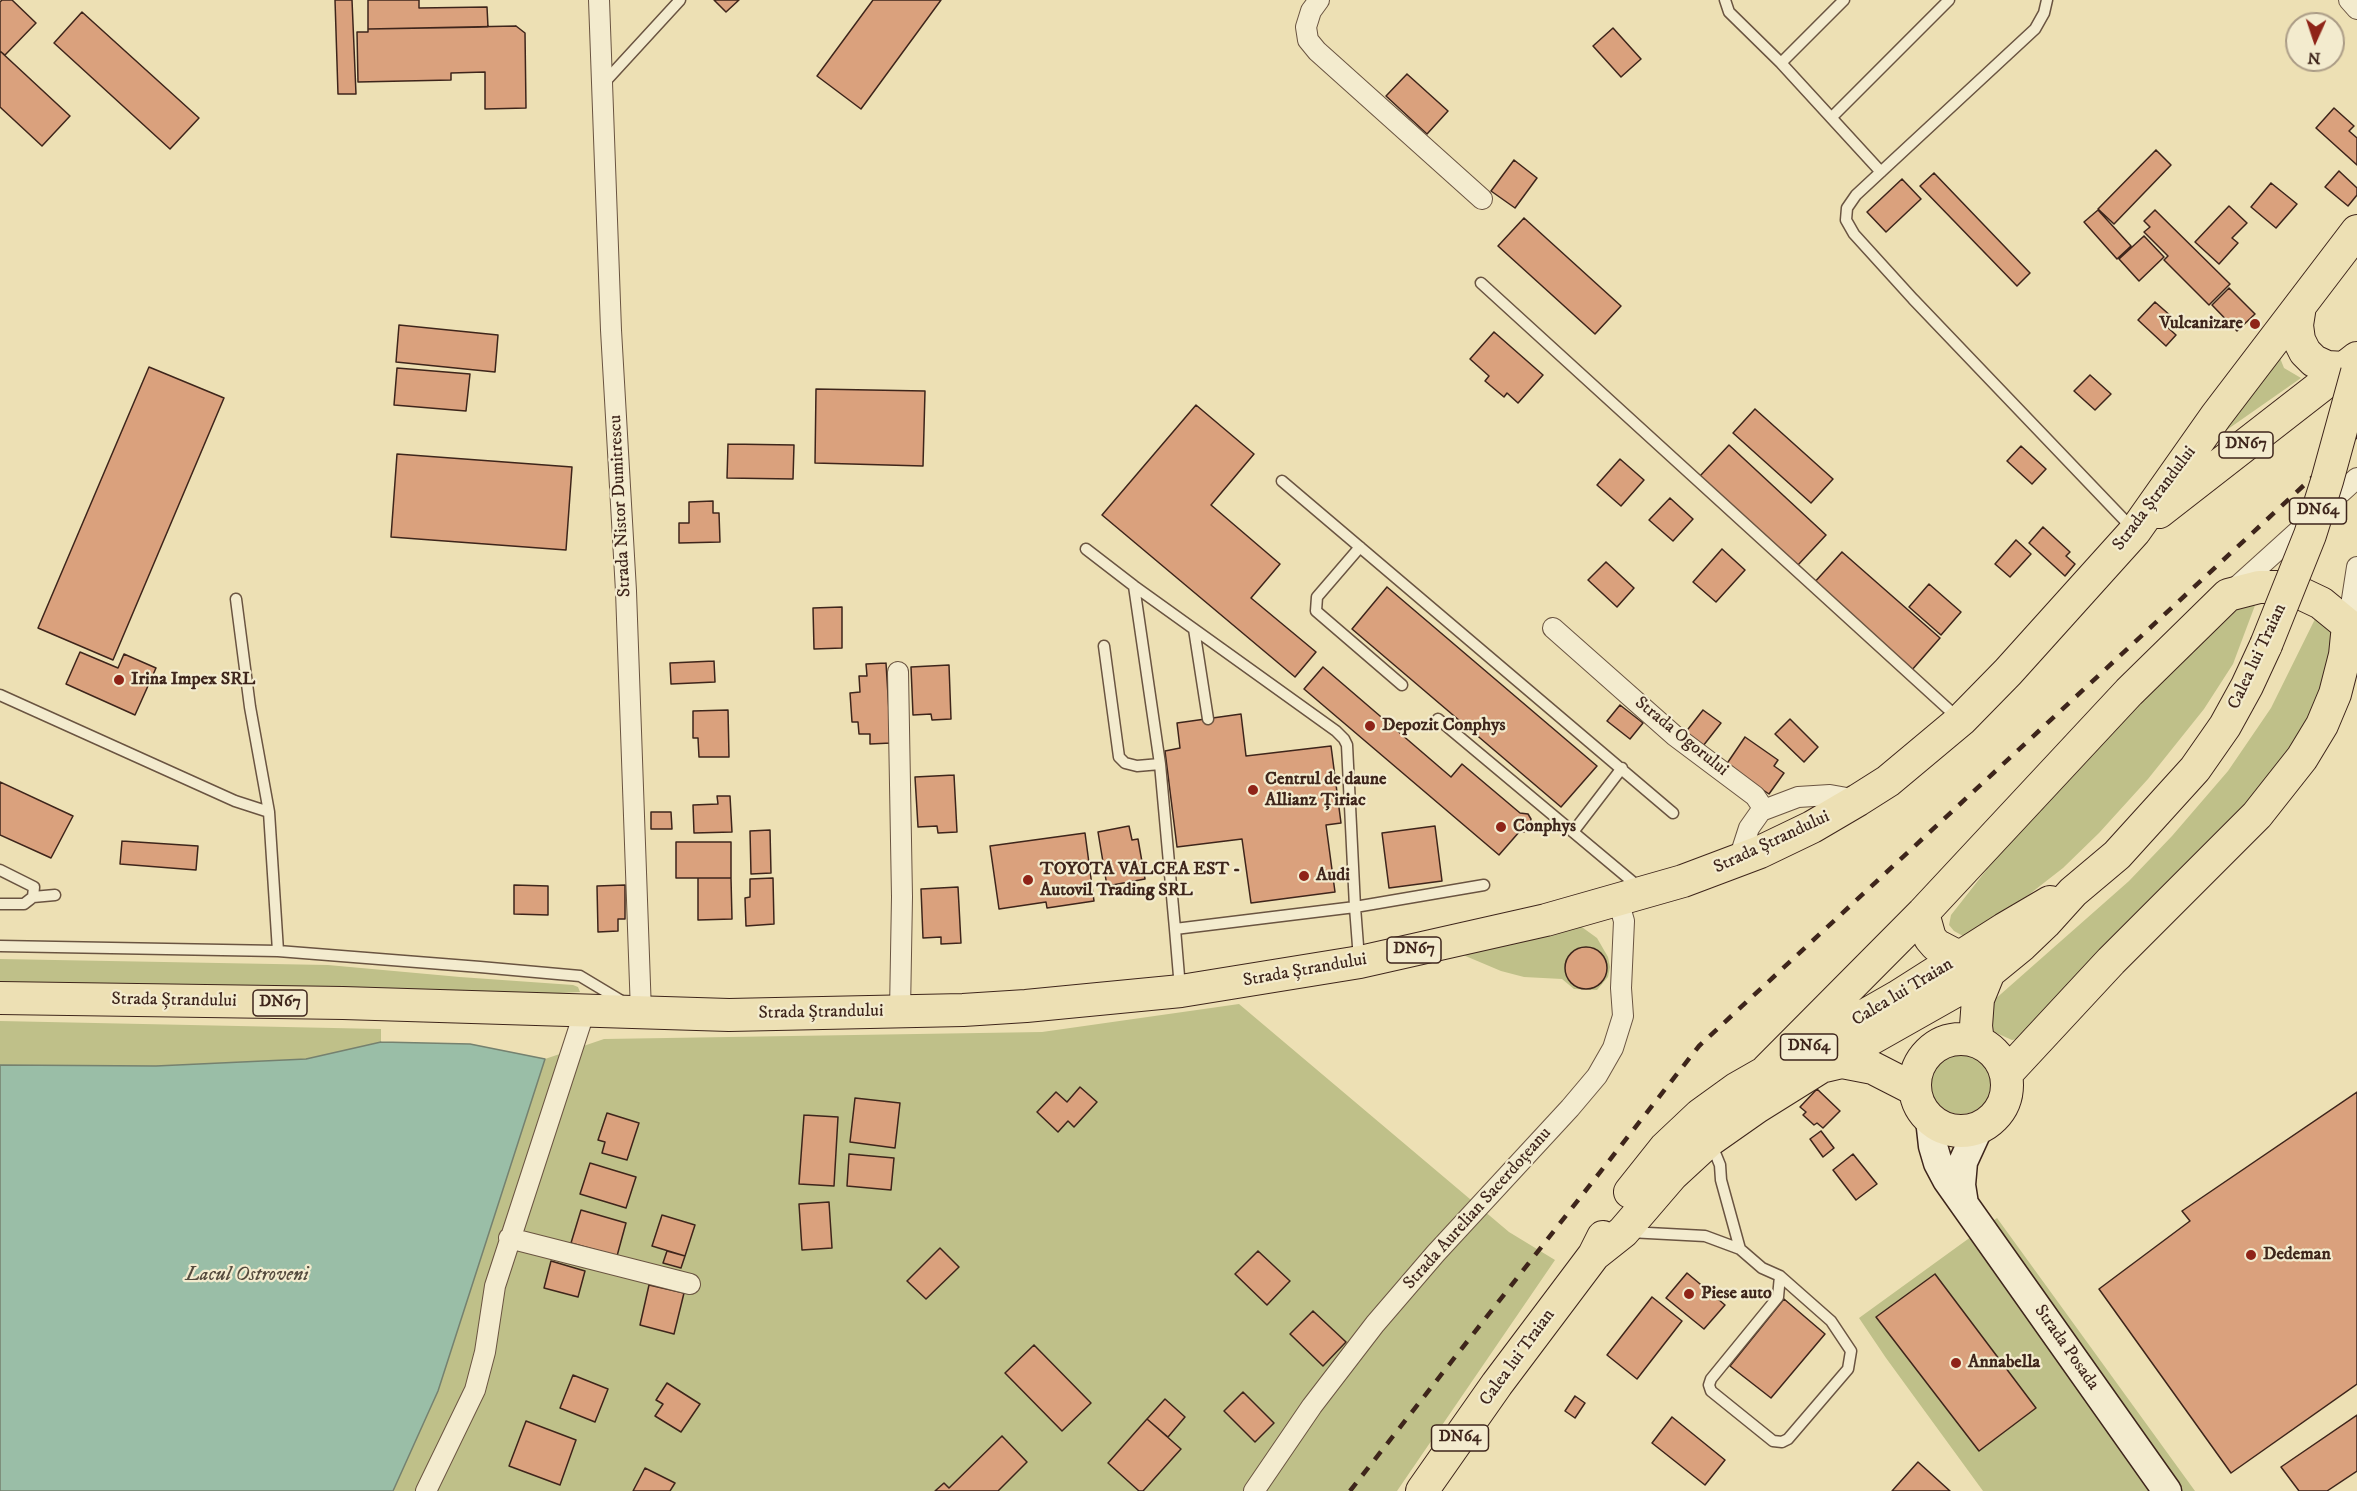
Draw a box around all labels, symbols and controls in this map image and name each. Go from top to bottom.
north arrow [2285,12,2345,72]
text: N [2307,48,2321,68]
place label: Vulcanizare [2159,313,2243,335]
marker: Vulcanizare [2248,317,2262,331]
street label: Strada Nistor Dumitrescu [605,414,637,598]
road number: DN67 [2219,432,2273,458]
street label: Strada Ștrandului [2109,442,2201,556]
road number: DN64 [2290,498,2346,524]
street label: Calea lui Traian [2224,601,2292,713]
place label: Irina Impex SRL [131,669,255,691]
marker: Irina Impex SRL [112,673,126,687]
street label: Strada Ogorului [1630,693,1732,781]
place label: Depozit Conphys [1382,715,1506,737]
marker: Depozit Conphys [1363,719,1377,733]
place label: Centrul de daune Allianz Țiriac [1265,769,1387,812]
marker: Centrul de daune Allianz Țiriac [1246,783,1260,797]
street label: Strada Ștrandului [1711,807,1833,879]
place label: Conphys [1513,816,1576,838]
marker: Conphys [1494,820,1508,834]
place label: TOYOTA VALCEA EST - Autovil Trading SRL [1040,859,1240,902]
place label: Audi [1316,865,1350,887]
marker: Audi [1297,869,1311,883]
marker: TOYOTA VALCEA EST - Autovil Trading SRL [1021,873,1035,887]
road number: DN67 [1387,937,1441,963]
street label: Strada Ștrandului [1241,949,1369,993]
street label: Calea lui Traian [1848,954,1958,1032]
street label: Strada Ștrandului [111,989,237,1013]
road number: DN67 [253,990,307,1016]
street label: Strada Ștrandului [758,1001,884,1025]
road number: DN64 [1780,1034,1838,1060]
street label: Strada Aurelian Sacerdoțeanu [1399,1123,1557,1295]
place label: Dedeman [2263,1244,2331,1266]
marker: Dedeman [2244,1248,2258,1262]
water label: Lacul Ostroveni [185,1264,309,1288]
place label: Piese auto [1701,1283,1772,1305]
marker: Piese auto [1682,1287,1696,1301]
street label: Strada Posada [2029,1301,2103,1395]
street label: Calea lui Traian [1476,1305,1560,1411]
place label: Annabella [1968,1352,2040,1374]
marker: Annabella [1949,1356,1963,1370]
road number: DN64 [1432,1425,1488,1451]

